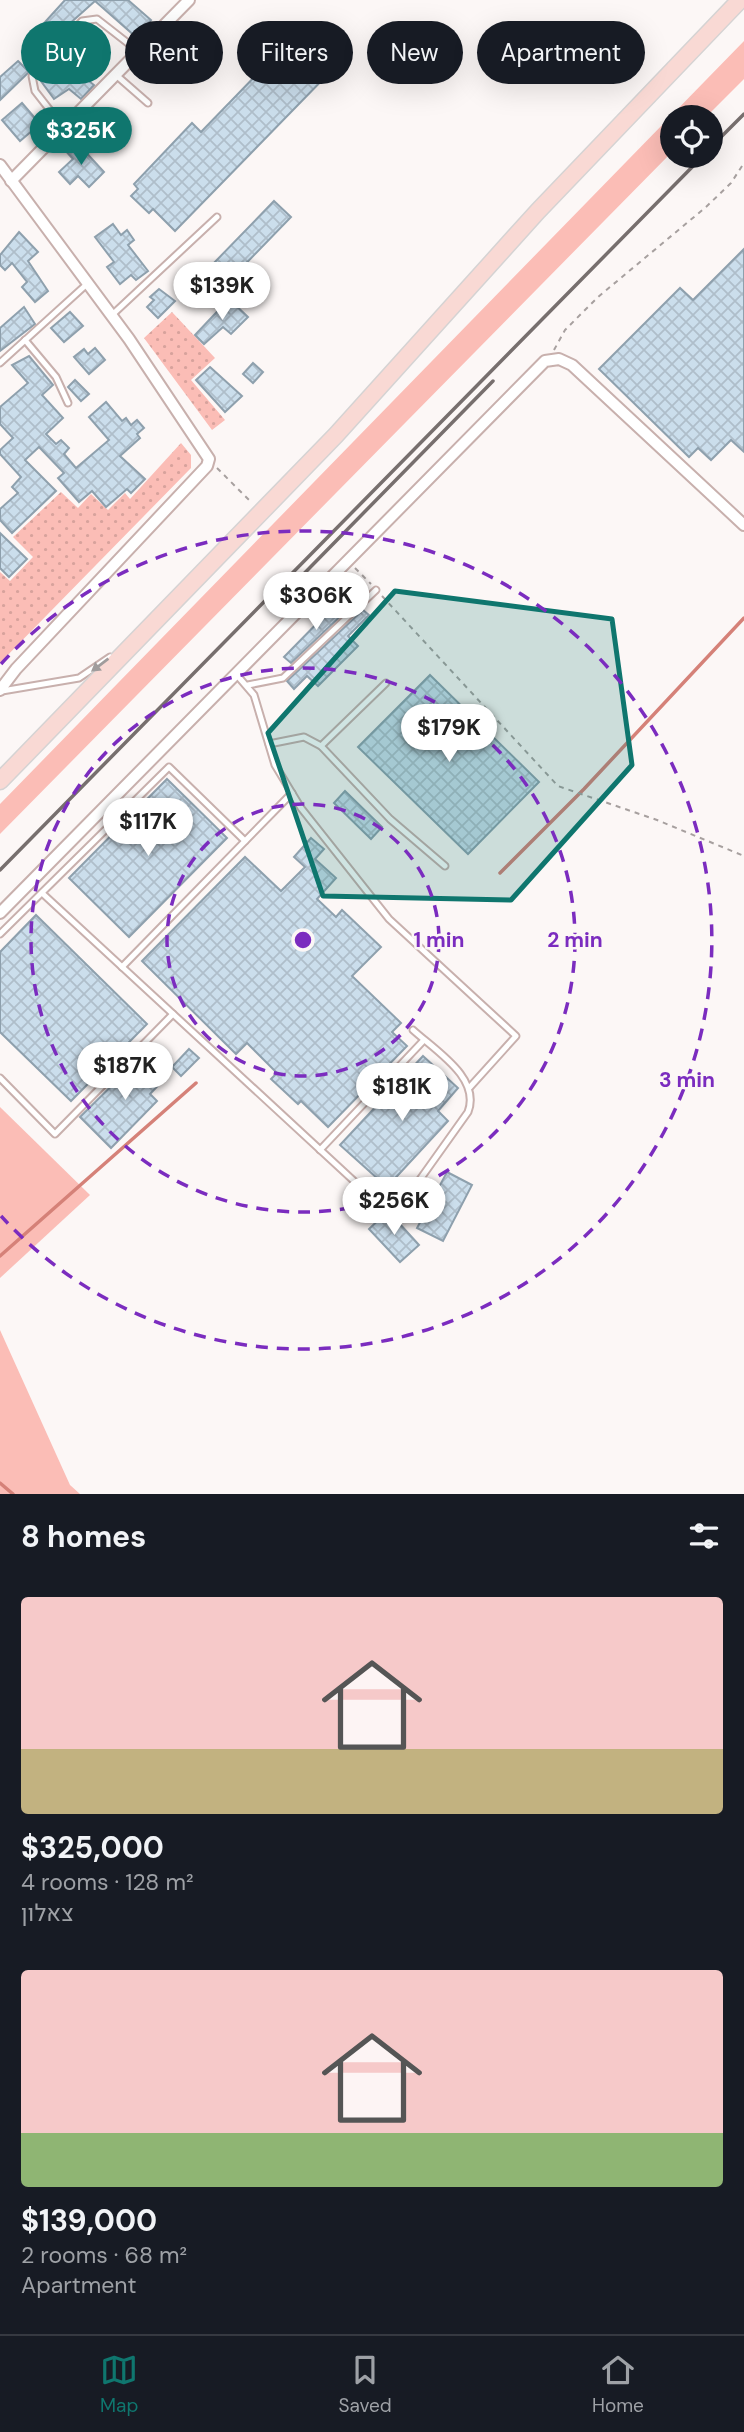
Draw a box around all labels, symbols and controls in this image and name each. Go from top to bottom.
chip: Buy [21,21,111,84]
chip: Rent [125,21,223,84]
chip: Filters [237,21,353,84]
chip: New [367,21,463,84]
chip: Apartment [477,21,645,84]
map controls [660,105,723,168]
button: locate [660,105,723,168]
pin: $325K [32,108,130,167]
text: $325K [46,115,116,145]
pin: $139K [173,262,271,322]
text: $139K [189,270,255,300]
pin: $306K [267,572,365,632]
text: $306K [279,580,353,610]
one-way arrow [91,657,109,671]
pin: $179K [400,704,498,764]
text: $179K [417,712,481,742]
pin: $117K [99,798,197,858]
text: $117K [119,806,177,836]
text: 1 min [413,926,465,954]
text: 2 min [547,926,603,954]
centre of rings [291,928,315,952]
pin: $187K [76,1042,174,1102]
text: $187K [93,1050,157,1080]
pin: $181K [353,1064,451,1123]
text: 3 min [659,1066,715,1094]
text: $181K [372,1071,432,1101]
pin: $256K [345,1178,443,1237]
text: $256K [358,1185,430,1215]
text: 8 homes [21,1517,146,1556]
icon: filters [685,1517,723,1555]
icon: home [309,1642,435,1768]
text: $325,000 [21,1828,164,1867]
text: 4 rooms · 128 m² [21,1867,193,1897]
text: צאלון [21,1898,74,1928]
icon: home [309,2015,435,2141]
text: $139,000 [21,2201,157,2240]
text: 2 rooms · 68 m² [21,2240,187,2270]
text: Apartment [21,2270,136,2300]
tab: Map [100,2351,138,2418]
tab: Saved [339,2351,392,2418]
tab: Home [592,2351,644,2418]

